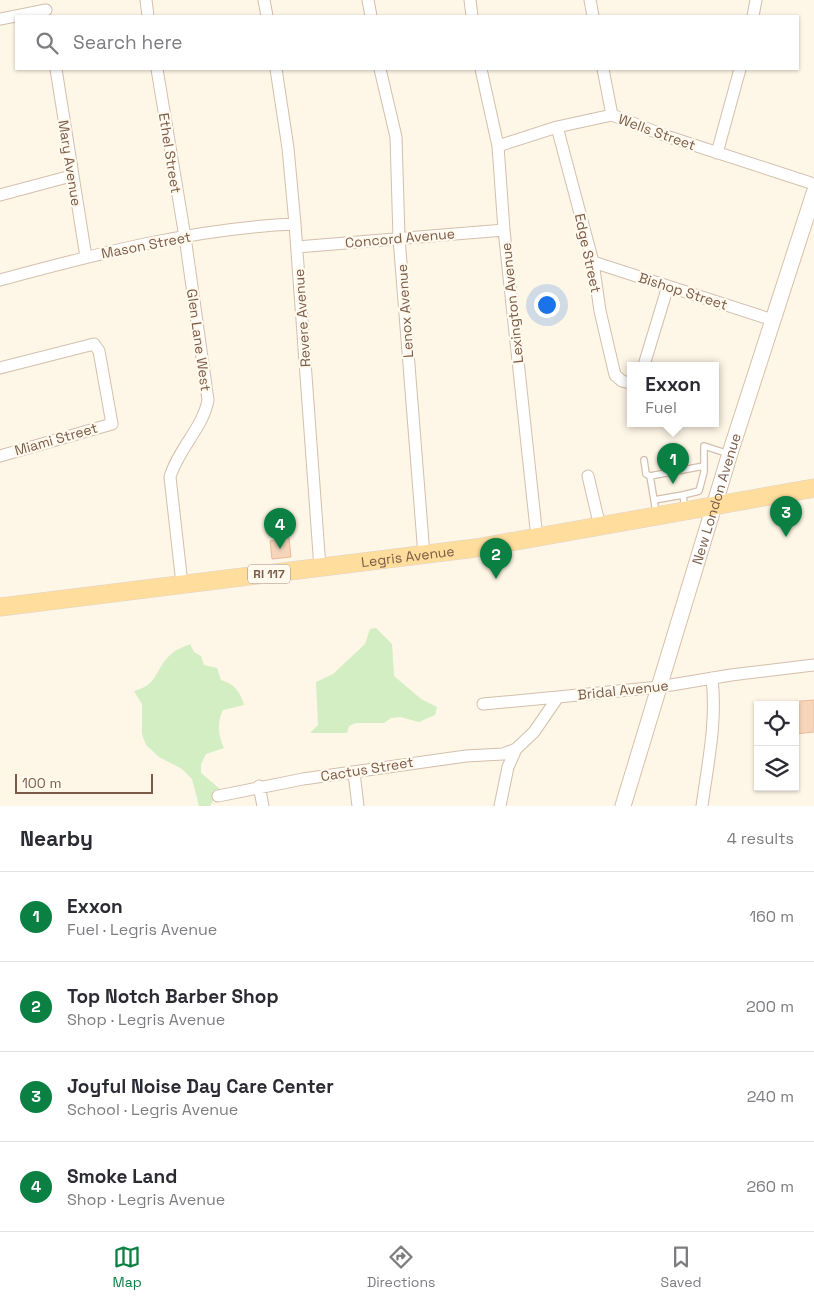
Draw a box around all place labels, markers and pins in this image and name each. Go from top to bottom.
pin: 1 [657,443,689,484]
pin: 3 [770,496,802,537]
pin: 4 [264,508,296,549]
pin: 2 [480,538,512,579]

